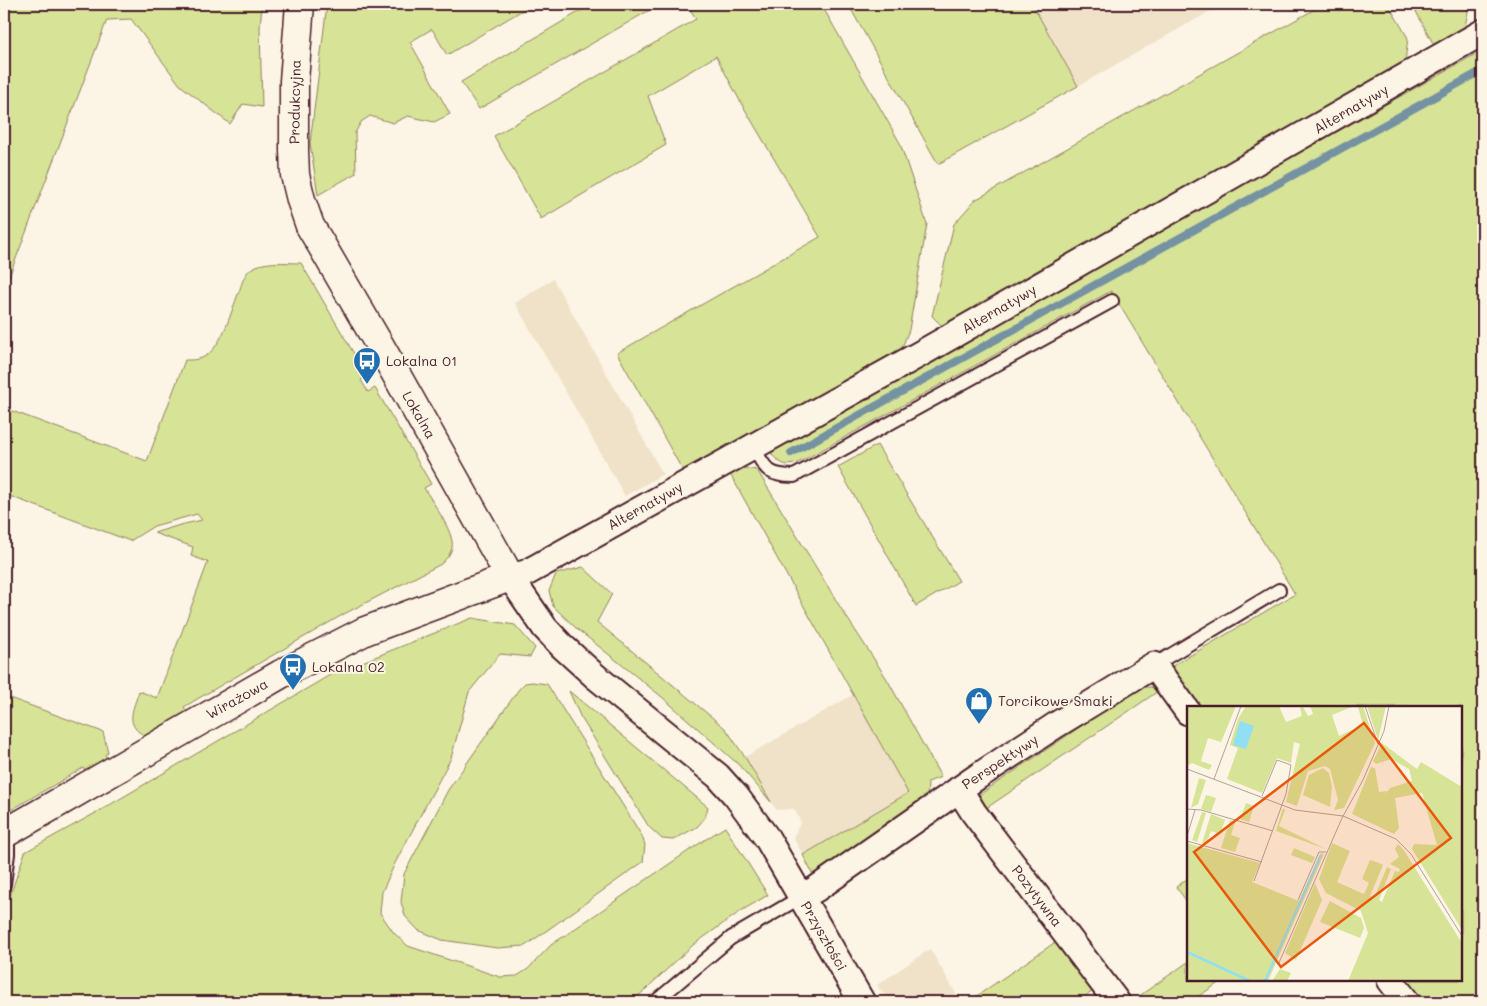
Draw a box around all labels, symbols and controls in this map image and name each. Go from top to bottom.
street label: Produkcyjna [284,60,305,144]
street label: Alternatywy [1310,80,1392,138]
street label: Alternatywy [958,280,1040,338]
bus stop icon: Lokalna 01 [352,346,382,385]
place label: Lokalna 01 [386,351,457,370]
street label: Lokalna [398,388,441,442]
street label: Alternatywy [604,477,686,534]
bus stop icon: Lokalna 02 [278,652,308,691]
place label: Lokalna 02 [312,657,385,676]
street label: Wirażowa [202,674,271,723]
shop icon: Torcikowe Smaki [964,686,994,725]
place label: Torcikowe Smaki [998,691,1113,710]
inset map [1187,706,1462,981]
street label: Perspektywy [958,730,1042,793]
street label: Pozytywna [1008,861,1067,930]
street label: Przyszłości [797,898,852,974]

